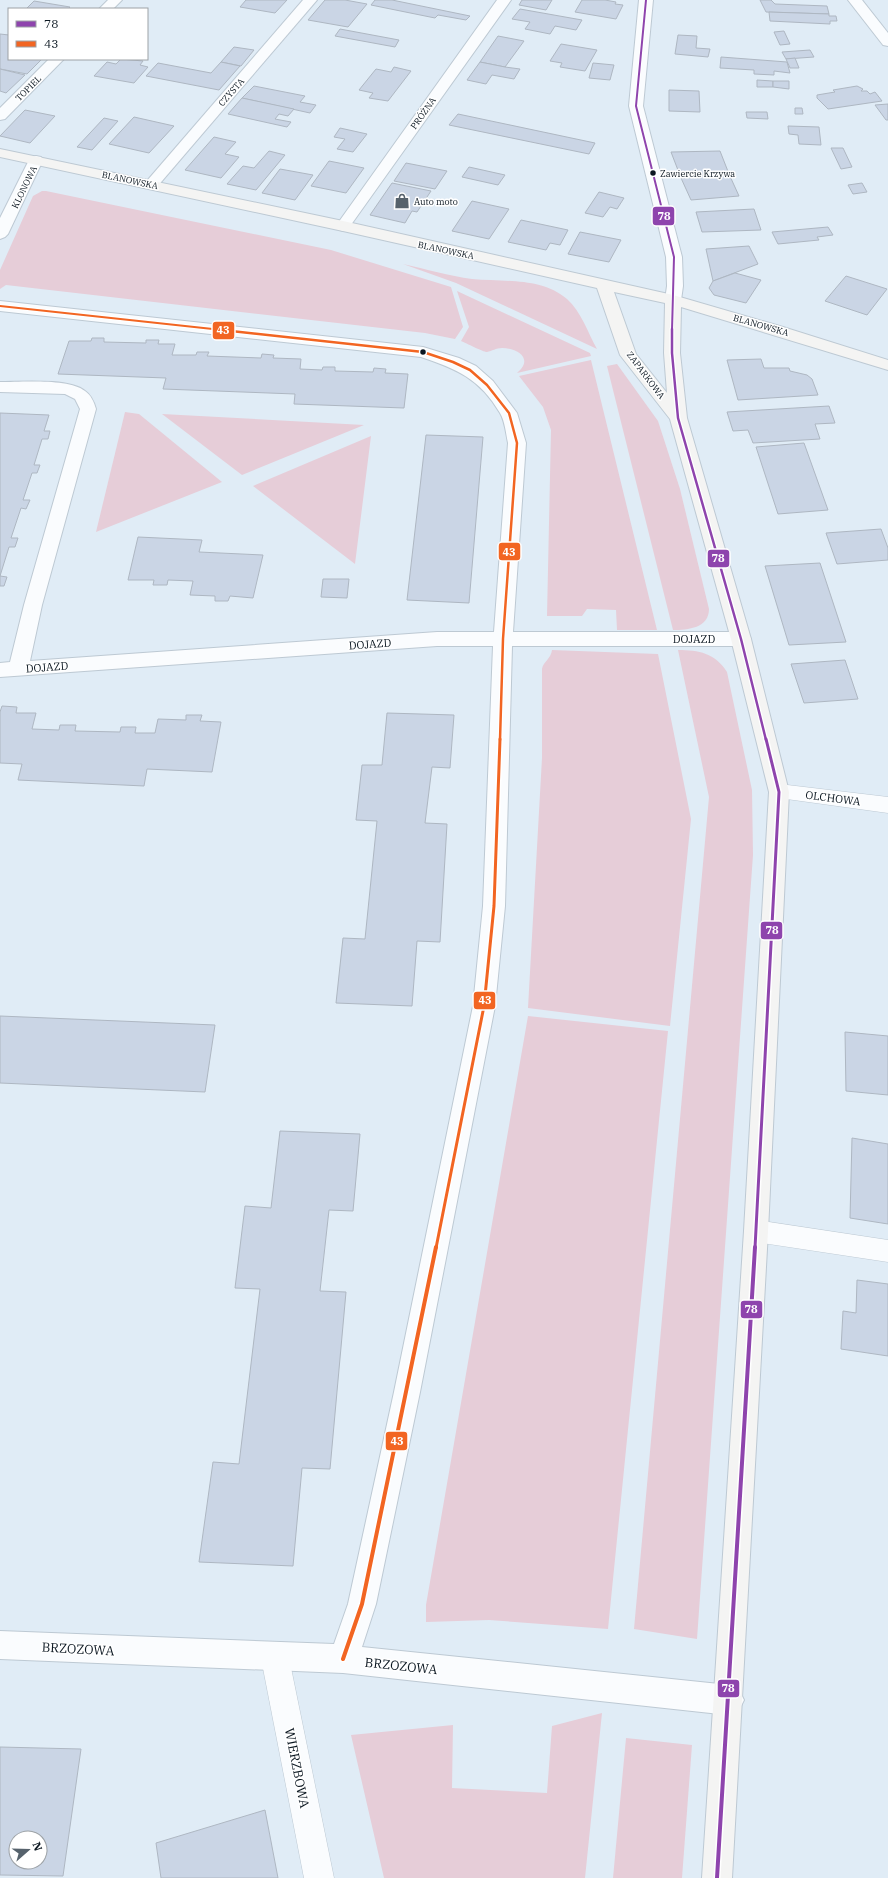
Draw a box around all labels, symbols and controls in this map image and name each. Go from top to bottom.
legend [8,8,148,60]
text: 78 [44,16,58,31]
text: 43 [44,36,58,51]
street label: TOPIEL [13,73,43,103]
street label: CZYSTA [216,75,247,108]
street label: PRÓŻNA [407,94,439,131]
street label: KLONOWA [9,163,39,210]
marker: Zawiercie Krzywa [648,168,658,178]
place label: Zawiercie Krzywa [660,168,735,179]
street label: BLANOWSKA [101,169,160,192]
shop icon: Auto moto [393,192,411,210]
place label: Auto moto [414,196,458,207]
line badge: 78 [652,206,675,226]
text: 78 [657,209,671,223]
street label: BLANOWSKA [417,239,476,262]
street label: BLANOWSKA [732,312,791,338]
line badge: 43 [212,321,235,340]
text: 43 [216,323,230,337]
unlabelled marker [418,347,428,357]
street label: ZAPARKOWA [625,349,668,401]
line badge: 43 [498,542,521,561]
text: 43 [502,545,516,559]
line badge: 78 [707,549,730,568]
text: 78 [711,551,725,565]
street label: DOJAZD [673,632,716,646]
street label: DOJAZD [348,636,392,652]
street label: DOJAZD [25,659,69,675]
street label: OLCHOWA [805,788,862,808]
line badge: 78 [760,921,783,940]
text: 78 [765,923,779,937]
line badge: 43 [473,991,496,1010]
text: 43 [478,993,492,1007]
line badge: 78 [740,1300,763,1319]
text: 78 [744,1302,758,1316]
line badge: 43 [385,1431,408,1451]
text: 43 [390,1434,404,1448]
street label: BRZOZOWA [41,1639,115,1659]
street label: BRZOZOWA [364,1654,438,1678]
line badge: 78 [717,1679,740,1698]
text: 78 [721,1681,735,1695]
street label: WIERZBOWA [281,1726,313,1810]
north arrow [8,1830,48,1870]
text: N [29,1840,46,1853]

